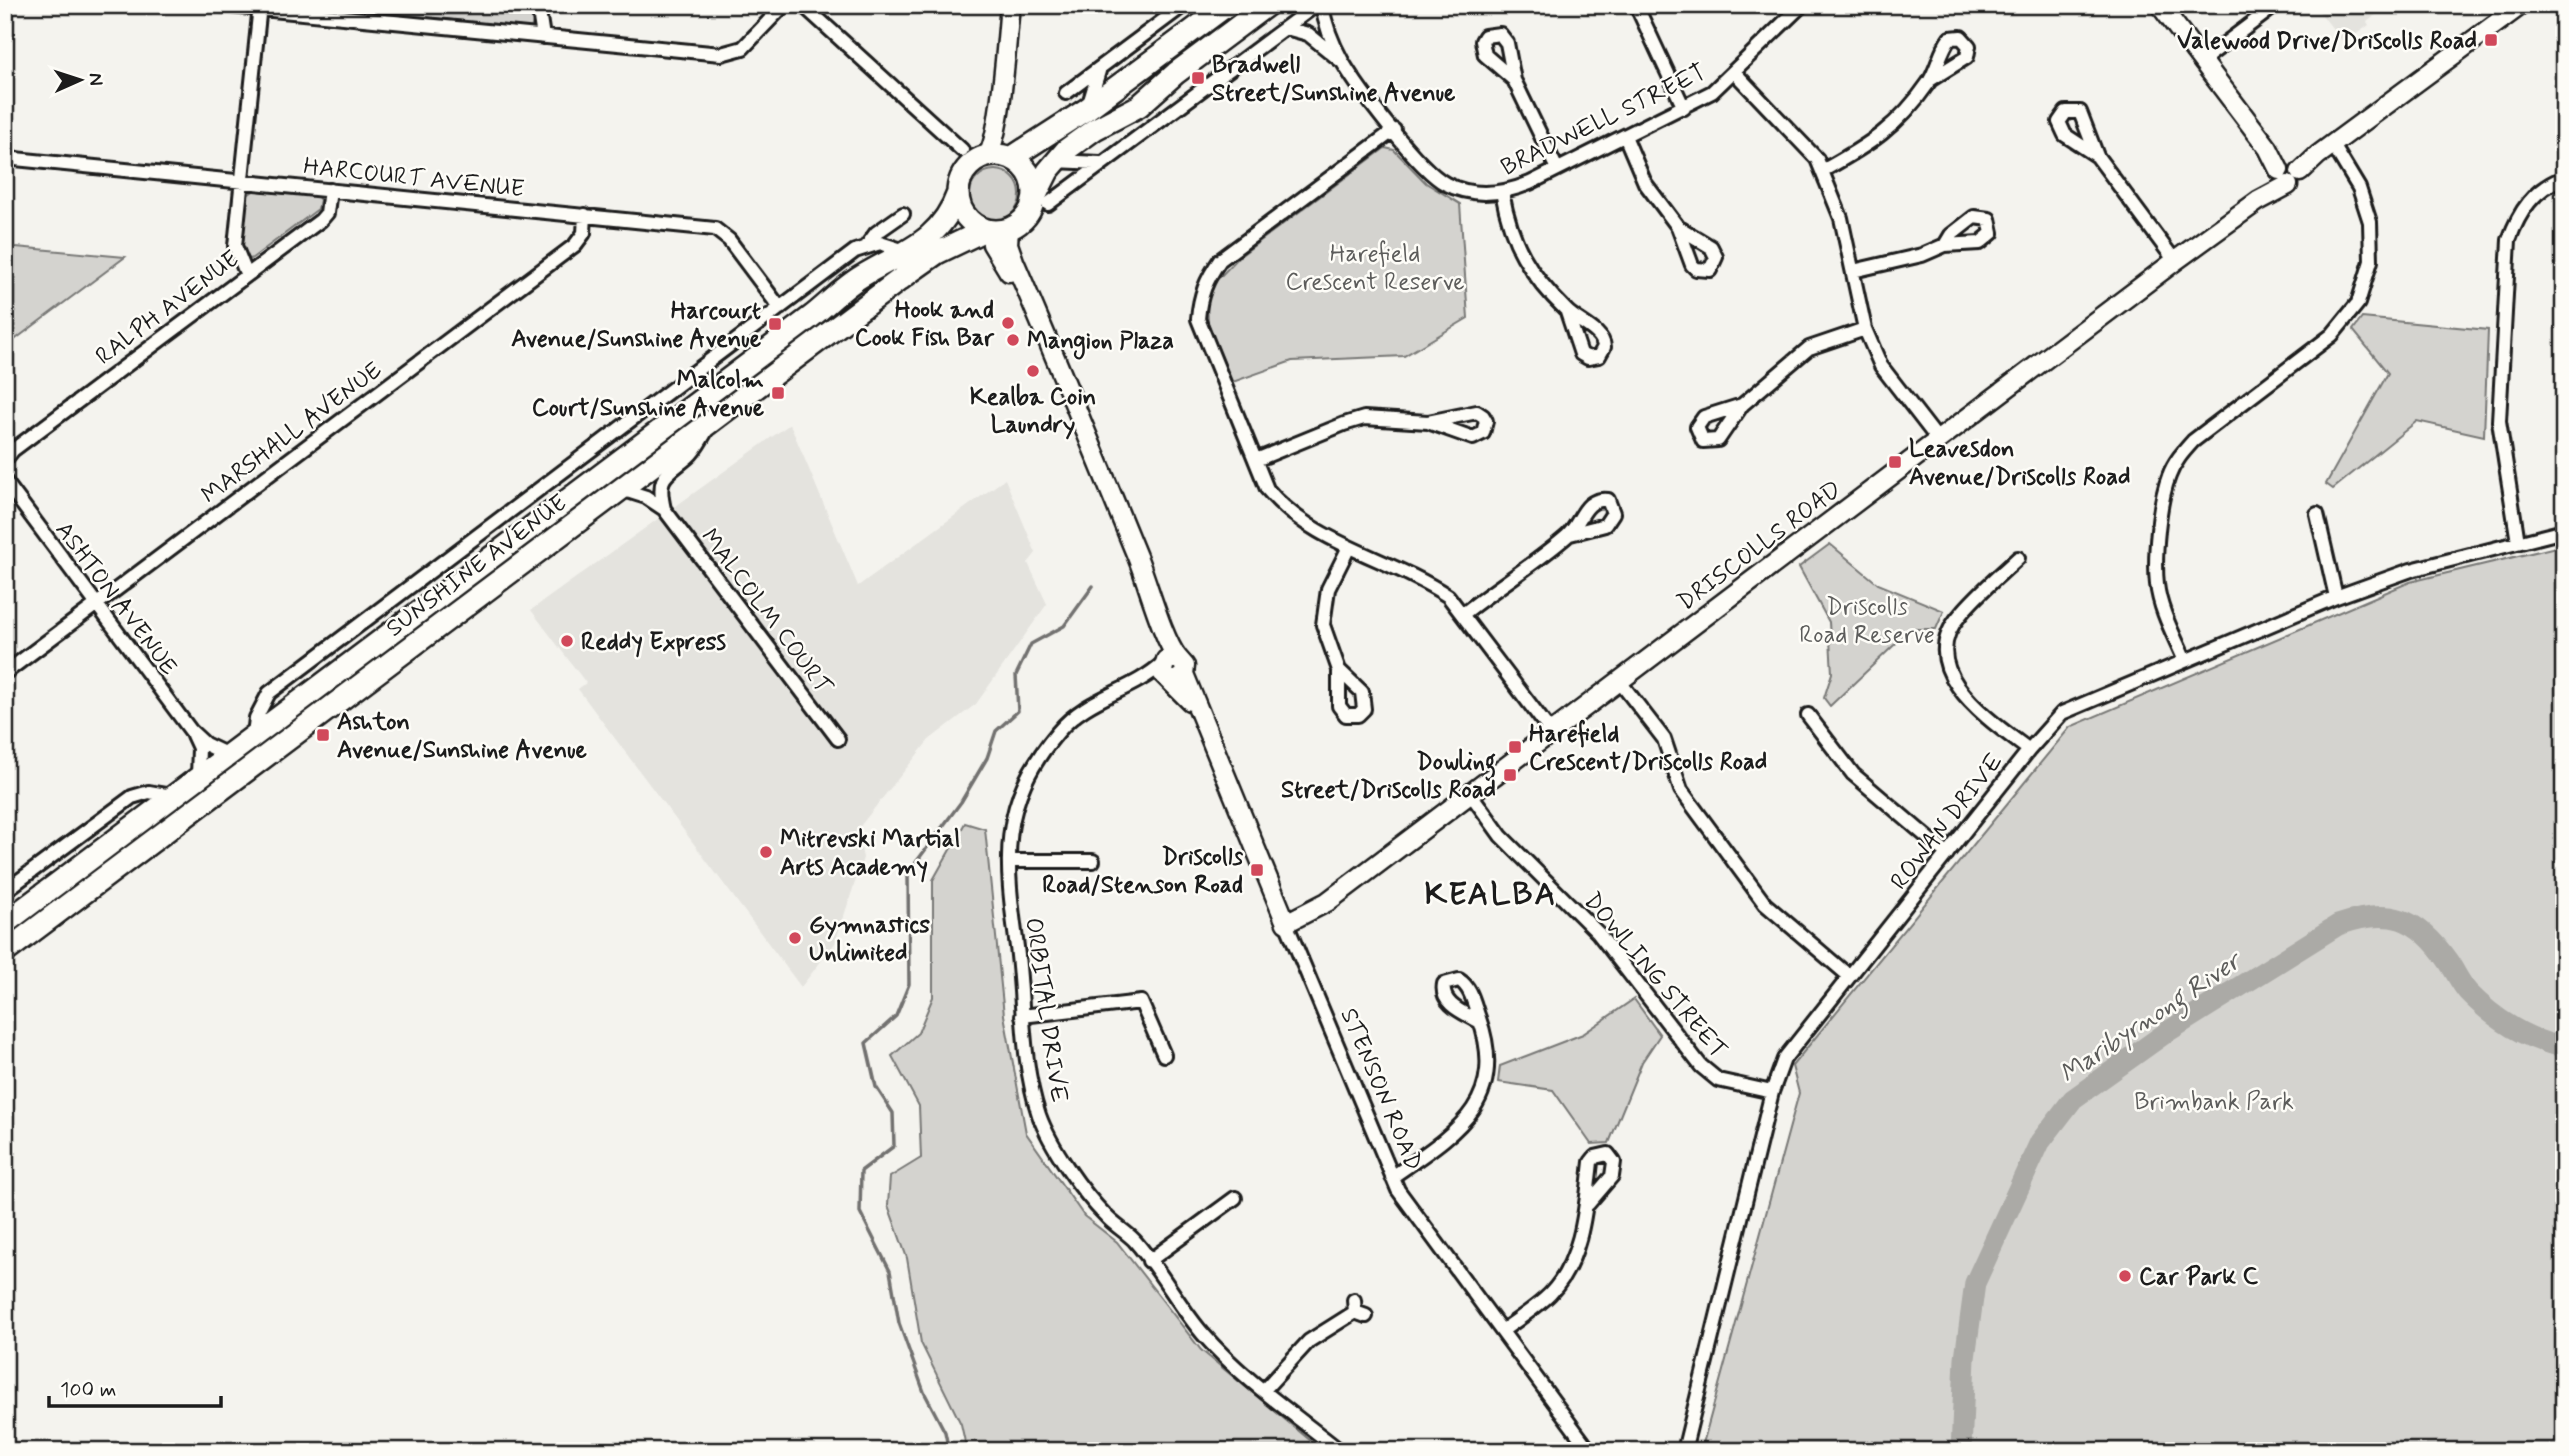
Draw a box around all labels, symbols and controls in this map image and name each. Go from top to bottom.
place label: Valewood Drive/Driscolls Road [2177,26,2477,57]
marker: Valewood Drive/Driscolls Road [2483,32,2499,48]
north arrow [46,46,116,116]
place label: Bradwell Street/Sunshine Avenue [1212,50,1456,109]
street label: BRADWELL STREET [1496,57,1711,183]
marker: Bradwell Street/Sunshine Avenue [1190,70,1206,86]
text: N [83,72,108,86]
street label: HARCOURT AVENUE [302,151,526,205]
park label: Harefield Crescent Reserve [1286,239,1464,298]
street label: RALPH AVENUE [90,244,246,372]
place label: Hook and Cook Fish Bar [855,295,995,354]
place label: Harcourt Avenue/Sunshine Avenue [511,296,762,355]
marker: Hook and Cook Fish Bar [1000,315,1016,331]
marker: Harcourt Avenue/Sunshine Avenue [767,316,783,332]
place label: Mangion Plaza [1027,326,1174,360]
marker: Mangion Plaza [1005,332,1021,348]
street label: MARSHALL AVENUE [195,355,388,511]
marker: Kealba Coin Laundry [1025,363,1041,379]
place label: Malcolm Court/Sunshine Avenue [532,365,765,424]
place label: Kealba Coin Laundry [970,382,1096,441]
marker: Malcolm Court/Sunshine Avenue [770,385,786,401]
place label: Leavesdon Avenue/Driscolls Road [1909,434,2131,493]
marker: Leavesdon Avenue/Driscolls Road [1887,454,1903,470]
street label: DRISCOLLS ROAD [1672,474,1848,618]
street label: SUNSHINE AVENUE [380,488,574,644]
street label: ASHTON AVENUE [48,516,184,682]
street label: MALCOLM COURT [693,523,839,702]
park label: Driscolls Road Reserve [1799,592,1935,651]
place label: Reddy Express [581,627,727,658]
marker: Reddy Express [559,633,575,649]
place label: Ashton Avenue/Sunshine Avenue [337,707,588,766]
place label: Harefield Crescent/Driscolls Road [1529,719,1767,778]
marker: Ashton Avenue/Sunshine Avenue [315,727,331,743]
marker: Harefield Crescent/Driscolls Road [1507,739,1523,755]
place label: Dowling Street/Driscolls Road [1281,747,1496,806]
street label: ROWAN DRIVE [1884,747,2010,897]
marker: Dowling Street/Driscolls Road [1502,767,1518,783]
place label: Mitrevski Martial Arts Academy [780,824,960,883]
place label: Driscolls Road/Stenson Road [1042,842,1243,901]
marker: Mitrevski Martial Arts Academy [758,844,774,860]
marker: Driscolls Road/Stenson Road [1249,862,1265,878]
district label: KEALBA [1425,874,1557,916]
street label: DOWLING STREET [1576,886,1733,1065]
place label: Gymnastics Unlimited [809,910,930,969]
street label: ORBITAL DRIVE [1017,916,1074,1105]
marker: Gymnastics Unlimited [787,930,803,946]
water label: Maribyrnong River [2053,944,2251,1094]
street label: STENSON ROAD [1332,1004,1429,1175]
park label: Brimbank Park [2134,1087,2294,1118]
place label: Car Park C [2139,1262,2258,1293]
marker: Car Park C [2117,1268,2133,1284]
scale bar [49,1365,220,1409]
text: 100 m [60,1376,116,1404]

